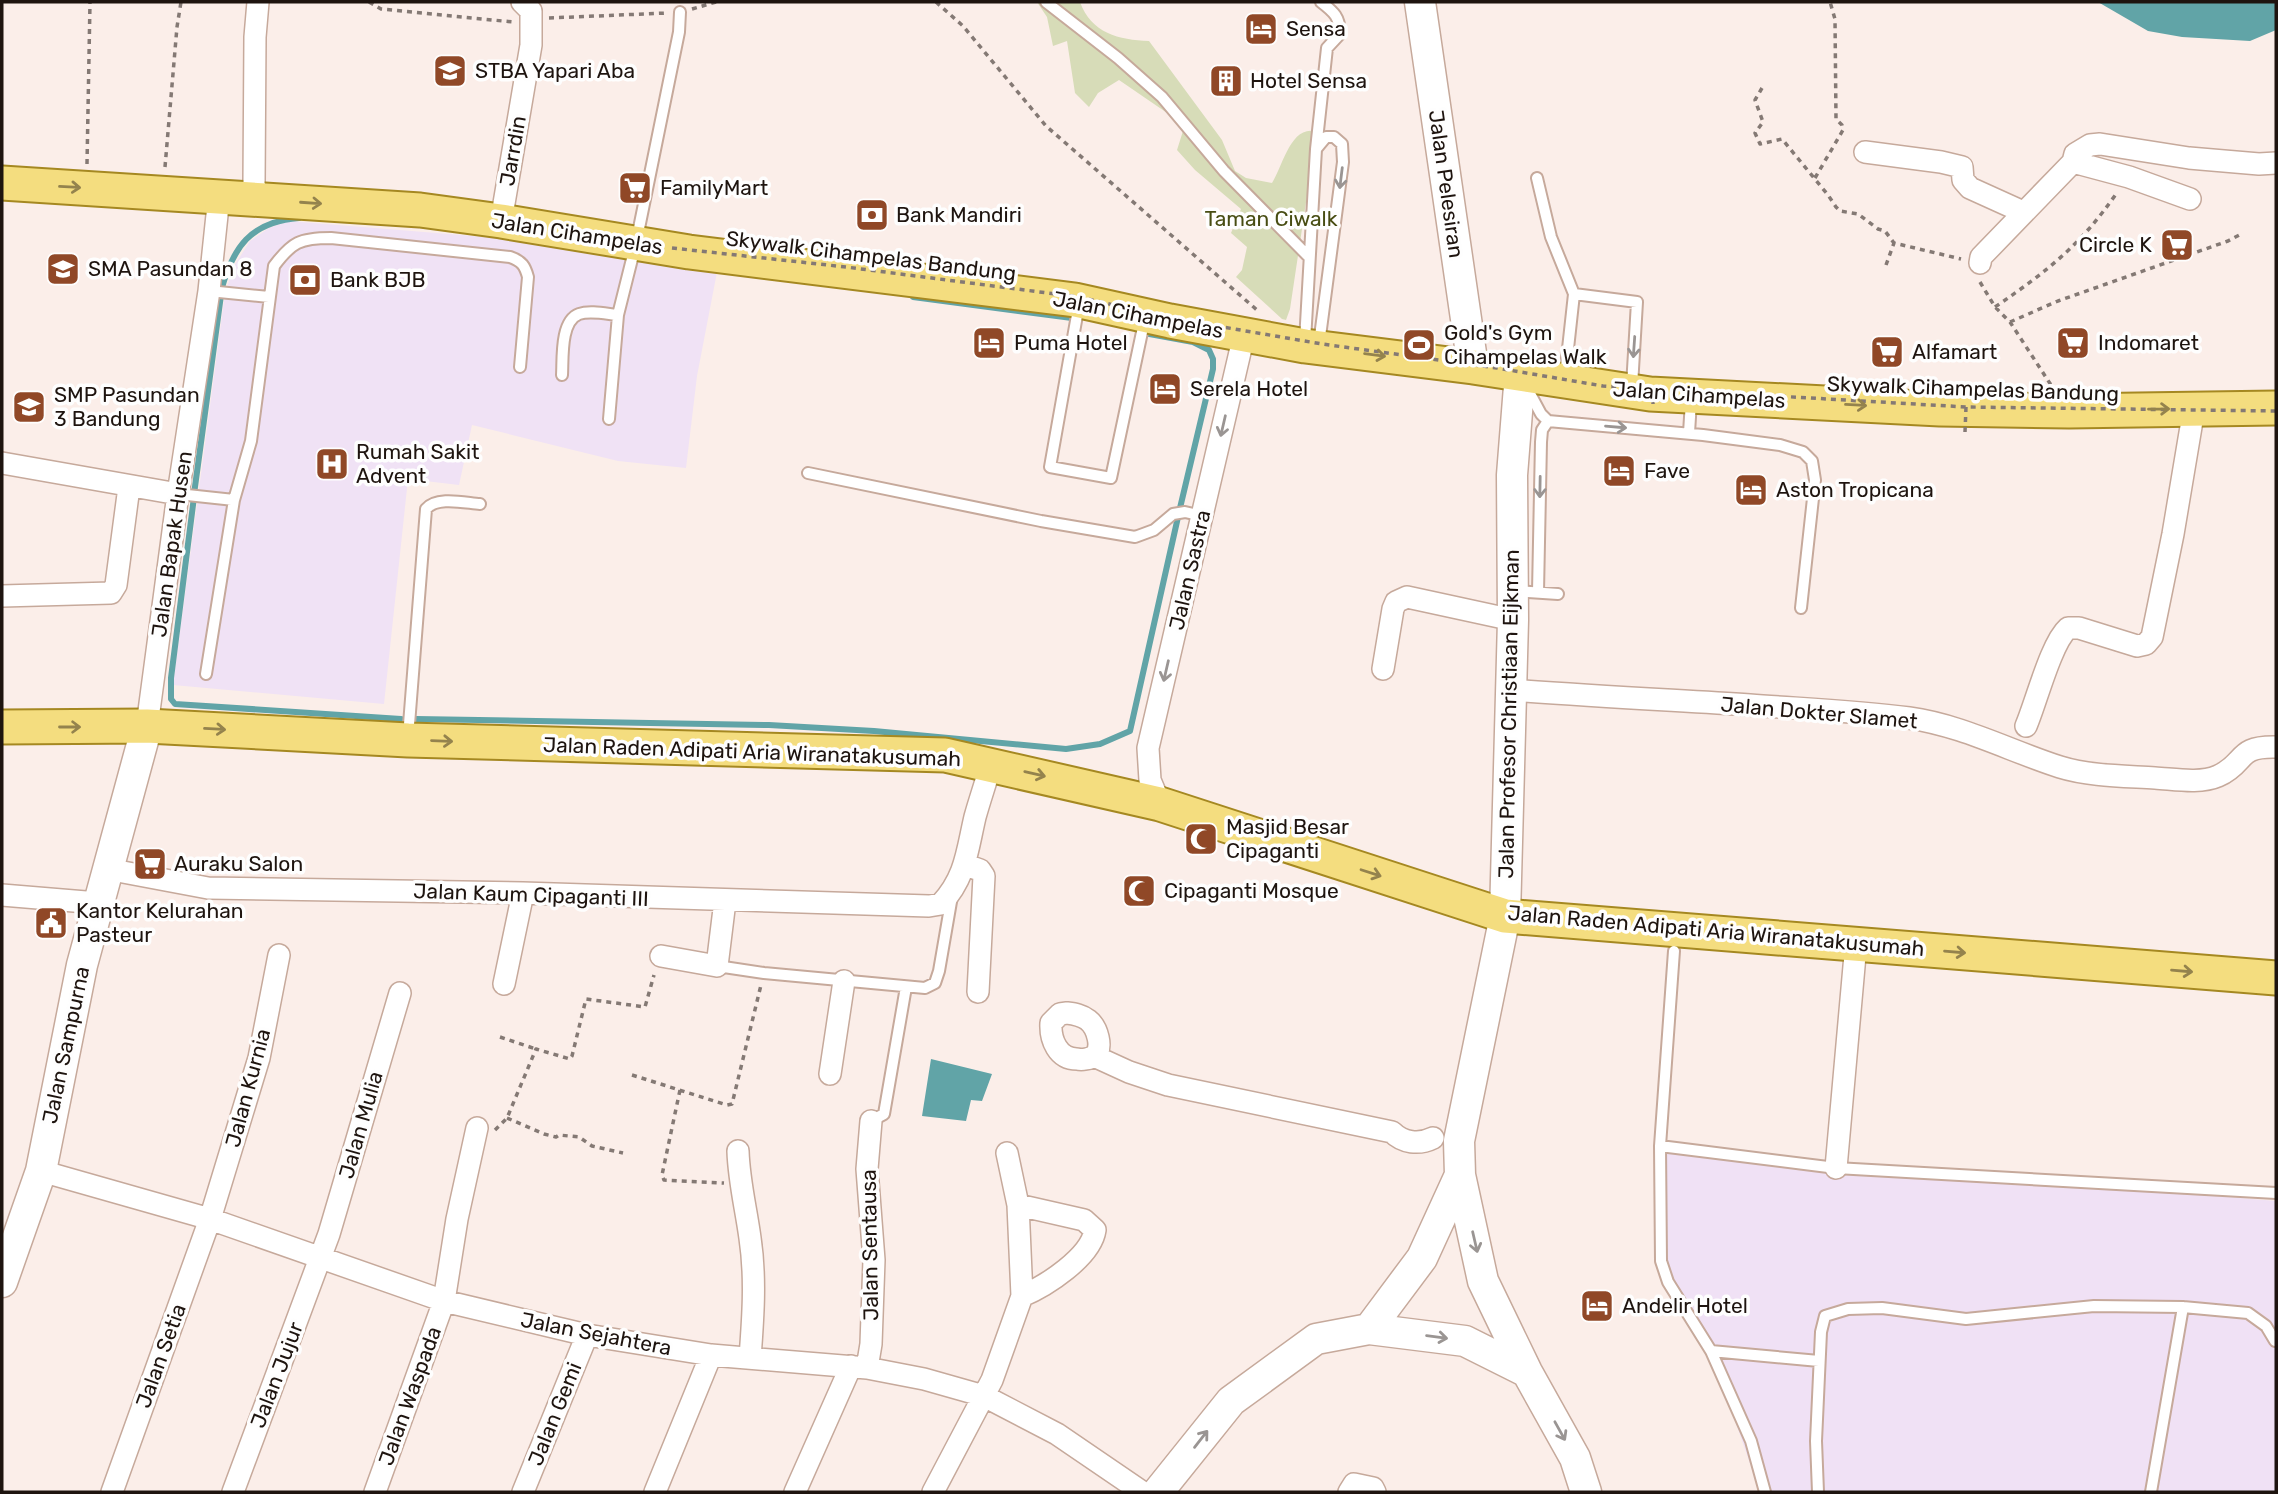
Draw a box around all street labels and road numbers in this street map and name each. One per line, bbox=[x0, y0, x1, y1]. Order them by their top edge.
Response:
street label: Jalan Pelesiran bbox=[1424, 108, 1469, 260]
street label: Jarrdin bbox=[494, 114, 531, 188]
street label: Jalan Cihampelas bbox=[490, 208, 665, 259]
street label: Skywalk Cihampelas Bandung bbox=[725, 225, 1018, 286]
street label: Jalan Cihampelas bbox=[1051, 286, 1225, 343]
street label: Skywalk Cihampelas Bandung bbox=[1827, 371, 2119, 406]
street label: Jalan Cihampelas bbox=[1612, 376, 1786, 413]
street label: Jalan Bapak Husen bbox=[146, 449, 197, 639]
street label: Jalan Sastra bbox=[1164, 507, 1215, 632]
street label: Jalan Profesor Christiaan Eijkman bbox=[1493, 549, 1524, 879]
street label: Jalan Dokter Slamet bbox=[1719, 691, 1919, 734]
street label: Jalan Raden Adipati Aria Wiranatakusumah bbox=[542, 732, 962, 771]
street label: Jalan Kaum Cipaganti III bbox=[413, 878, 649, 911]
street label: Jalan Raden Adipati Aria Wiranatakusumah bbox=[1507, 900, 1926, 961]
street label: Jalan Sampurna bbox=[37, 964, 94, 1126]
street label: Jalan Kurnia bbox=[220, 1026, 275, 1150]
street label: Jalan Mulia bbox=[333, 1068, 388, 1181]
street label: Jalan Sentausa bbox=[856, 1169, 883, 1321]
street label: Jalan Setia bbox=[130, 1300, 191, 1411]
street label: Jalan Sejahtera bbox=[519, 1307, 674, 1360]
street label: Jalan Jujur bbox=[245, 1318, 308, 1431]
street label: Jalan Waspada bbox=[373, 1323, 446, 1469]
street label: Jalan Gemi bbox=[522, 1359, 587, 1469]

